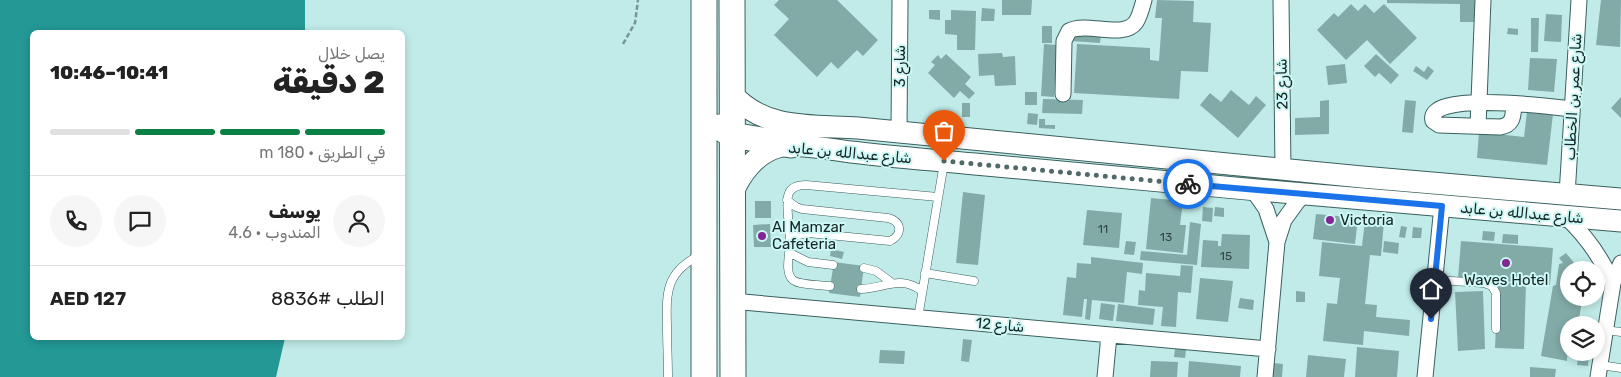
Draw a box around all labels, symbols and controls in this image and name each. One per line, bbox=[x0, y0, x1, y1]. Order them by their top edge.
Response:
street label: شارع عمر بن الخطاب bbox=[1561, 33, 1587, 161]
text: يصل خلال bbox=[318, 44, 385, 63]
street label: شارع 3 bbox=[891, 45, 911, 87]
street label: شارع 23 bbox=[1273, 58, 1293, 110]
text: 10:41–10:46 bbox=[50, 61, 168, 84]
text: 2 دقيقة bbox=[273, 63, 385, 101]
pin bbox=[923, 110, 965, 161]
icon: bag bbox=[930, 117, 958, 145]
street label: شارع عبدالله بن عابد bbox=[787, 139, 913, 169]
text: في الطريق · 180 m bbox=[259, 143, 385, 162]
courier bbox=[1163, 159, 1213, 209]
icon: bike bbox=[1174, 170, 1202, 198]
button: phone bbox=[50, 195, 102, 247]
button: chat bbox=[114, 195, 166, 247]
button: person bbox=[333, 195, 385, 247]
street label: شارع عبدالله بن عابد bbox=[1459, 199, 1585, 229]
text: يوسف bbox=[268, 200, 321, 223]
place label: Victoria bbox=[1340, 211, 1394, 229]
marker: Victoria bbox=[1324, 214, 1336, 226]
place label: Al Mamzar Cafeteria bbox=[772, 218, 845, 253]
house number: 11 bbox=[1098, 222, 1108, 236]
text: المندوب · 4.6 bbox=[228, 223, 321, 242]
marker: Al Mamzar Cafeteria bbox=[756, 230, 768, 242]
house number: 13 bbox=[1160, 230, 1172, 244]
house number: 15 bbox=[1220, 249, 1232, 263]
marker: Waves Hotel bbox=[1500, 257, 1512, 269]
map controls bbox=[1560, 261, 1605, 361]
button: locate bbox=[1560, 261, 1605, 306]
pin bbox=[1410, 268, 1452, 319]
place label: Waves Hotel bbox=[1464, 271, 1548, 289]
icon: home bbox=[1417, 275, 1445, 303]
text: AED 127 bbox=[50, 287, 126, 310]
text: الطلب #8836 bbox=[271, 287, 385, 310]
street label: شارع 12 bbox=[975, 314, 1025, 338]
button: layers bbox=[1560, 316, 1605, 361]

